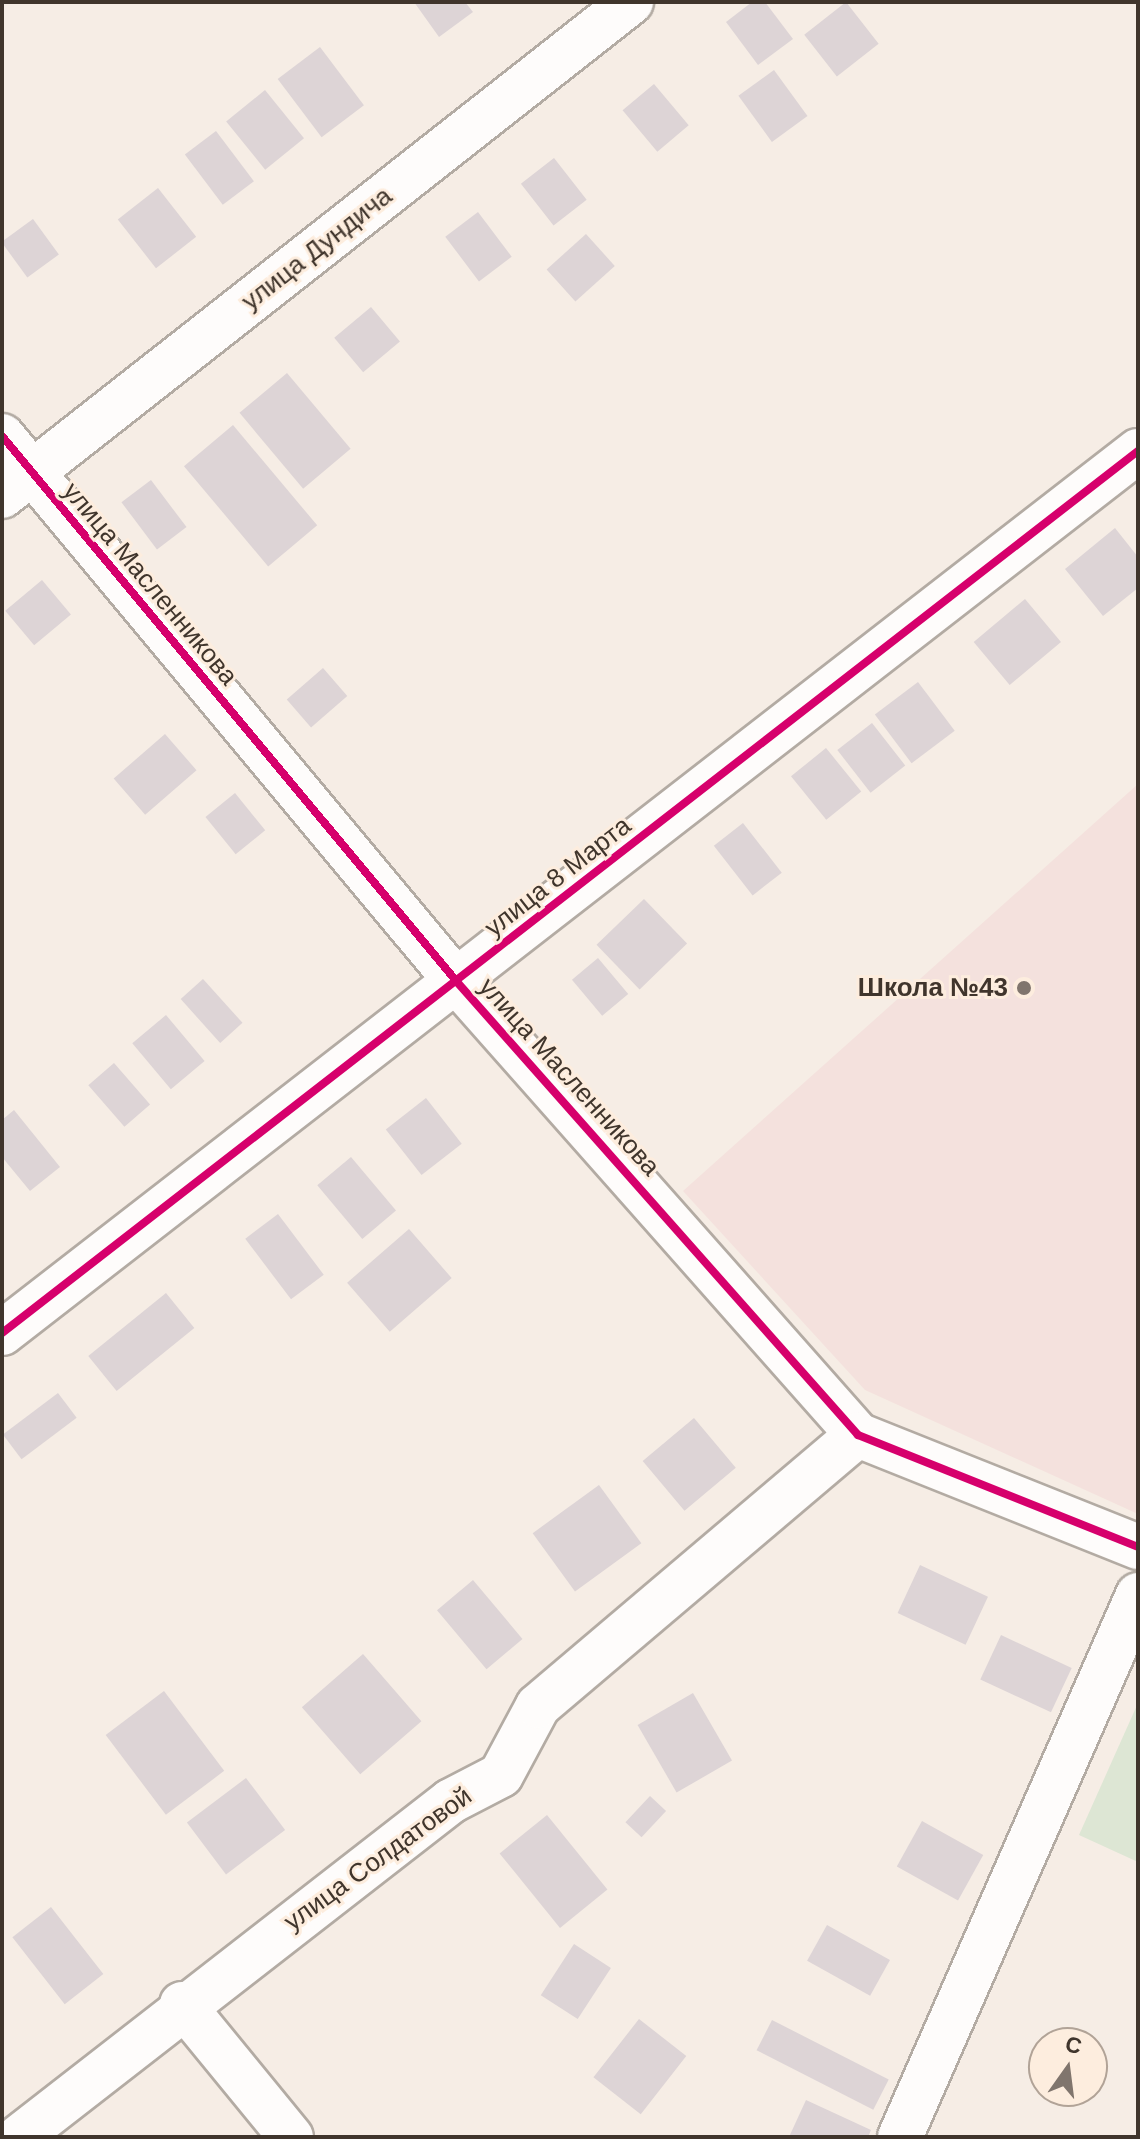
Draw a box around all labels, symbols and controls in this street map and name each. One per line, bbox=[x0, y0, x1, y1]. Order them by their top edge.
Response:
street label: улица Дундича bbox=[236, 181, 398, 317]
street label: улица Масленникова bbox=[56, 476, 244, 692]
street label: улица 8 Марта bbox=[479, 810, 637, 944]
street label: улица Масленникова bbox=[472, 972, 666, 1182]
place label: Школа №43 bbox=[858, 972, 1008, 1004]
marker: Школа №43 bbox=[1015, 979, 1033, 997]
street label: улица Солдатовой bbox=[278, 1780, 478, 1938]
north arrow bbox=[1028, 2027, 1108, 2107]
text: С bbox=[1063, 2031, 1084, 2059]

